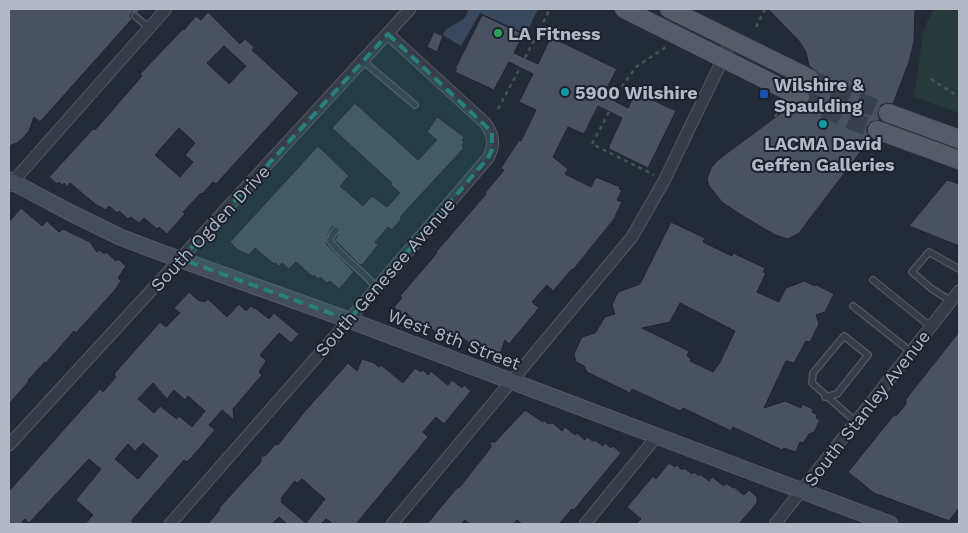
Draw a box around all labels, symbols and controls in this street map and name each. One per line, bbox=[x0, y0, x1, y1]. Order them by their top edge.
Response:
place label: LA Fitness bbox=[508, 23, 601, 44]
marker: LA Fitness bbox=[492, 27, 504, 39]
place label: Wilshire & Spaulding bbox=[774, 74, 864, 116]
place label: 5900 Wilshire bbox=[575, 82, 698, 103]
marker: 5900 Wilshire bbox=[559, 86, 571, 98]
marker: Wilshire & Spaulding bbox=[758, 88, 770, 100]
marker: LACMA David Geffen Galleries bbox=[817, 118, 829, 130]
place label: LACMA David Geffen Galleries bbox=[751, 133, 895, 175]
street label: South Ogden Drive bbox=[146, 160, 274, 296]
street label: South Genesee Avenue bbox=[311, 194, 459, 360]
street label: West 8th Street bbox=[385, 304, 524, 374]
street label: South Stanley Avenue bbox=[800, 326, 934, 490]

